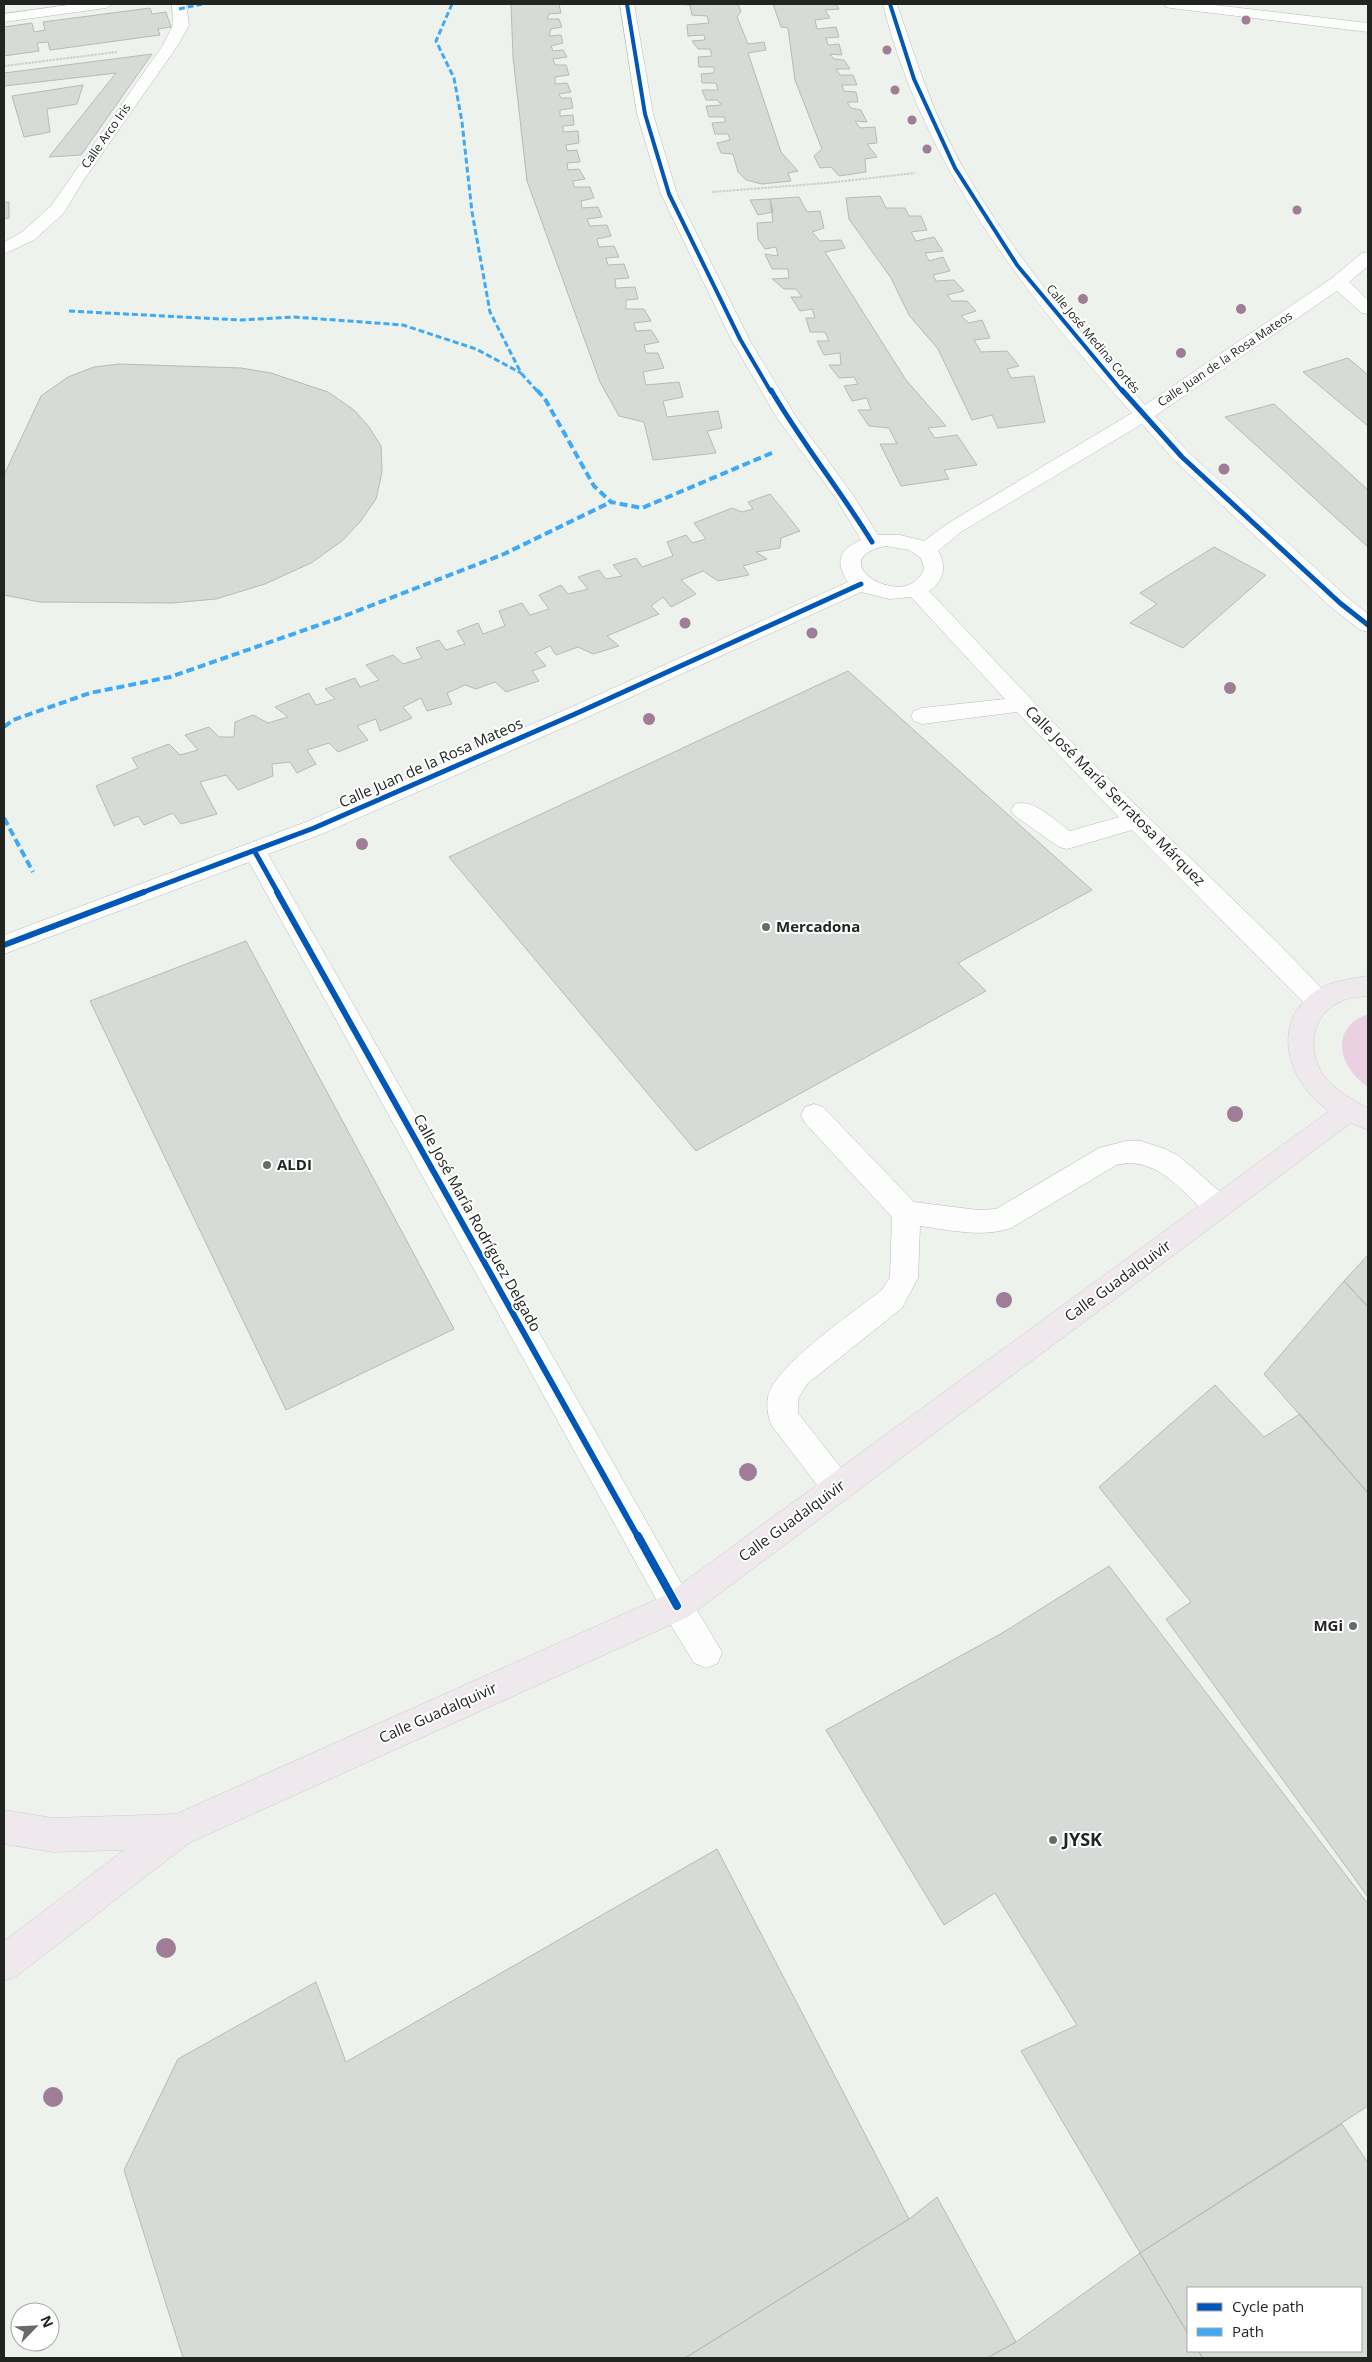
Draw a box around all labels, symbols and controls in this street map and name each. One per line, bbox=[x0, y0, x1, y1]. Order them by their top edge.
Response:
street label: Calle Arco Iris bbox=[77, 100, 134, 172]
street label: Calle José Medina Cortés bbox=[1043, 281, 1144, 397]
street label: Calle Juan de la Rosa Mateos bbox=[1154, 307, 1296, 410]
street label: Calle José María Serratosa Márquez bbox=[1021, 701, 1210, 890]
street label: Calle Juan de la Rosa Mateos bbox=[335, 712, 526, 812]
place label: Mercadona bbox=[776, 916, 860, 936]
marker: Mercadona bbox=[760, 921, 772, 933]
street label: Calle José María Rodríguez Delgado bbox=[409, 1110, 546, 1335]
place label: ALDI bbox=[277, 1154, 312, 1174]
marker: ALDI bbox=[261, 1159, 273, 1171]
street label: Calle Guadalquivir bbox=[1060, 1235, 1175, 1326]
street label: Calle Guadalquivir bbox=[734, 1475, 849, 1566]
place label: MGi bbox=[1313, 1615, 1343, 1635]
marker: MGi bbox=[1347, 1620, 1359, 1632]
street label: Calle Guadalquivir bbox=[376, 1677, 500, 1747]
place label: JYSK bbox=[1061, 1827, 1102, 1851]
marker: JYSK bbox=[1047, 1834, 1059, 1846]
legend bbox=[1187, 2287, 1362, 2352]
text: Cycle path bbox=[1232, 2296, 1304, 2316]
north arrow bbox=[10, 2302, 60, 2352]
text: N bbox=[36, 2312, 58, 2331]
text: Path bbox=[1232, 2321, 1264, 2341]

